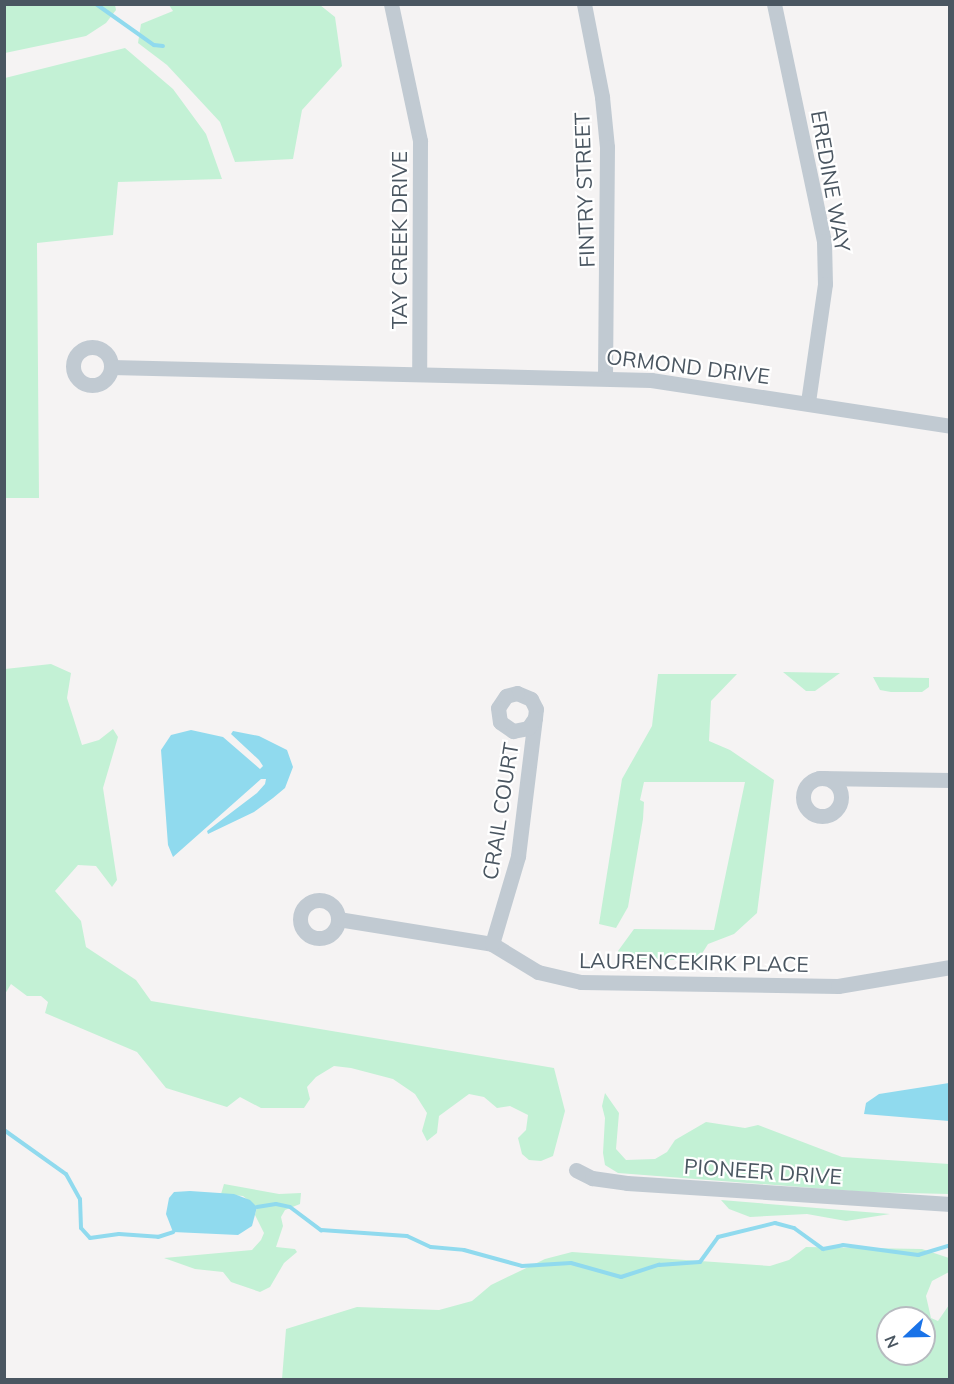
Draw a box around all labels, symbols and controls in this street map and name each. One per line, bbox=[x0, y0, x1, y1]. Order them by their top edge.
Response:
street label: EREDINE WAY bbox=[806, 108, 856, 254]
street label: FINTRY STREET bbox=[569, 112, 599, 268]
street label: TAY CREEK DRIVE bbox=[386, 151, 412, 329]
street label: ORMOND DRIVE bbox=[605, 343, 771, 389]
street label: CRAIL COURT bbox=[477, 741, 523, 881]
street label: LAURENCEKIRK PLACE bbox=[579, 947, 809, 977]
street label: PIONEER DRIVE bbox=[683, 1153, 843, 1189]
north arrow bbox=[876, 1306, 936, 1366]
text: N bbox=[880, 1333, 903, 1351]

